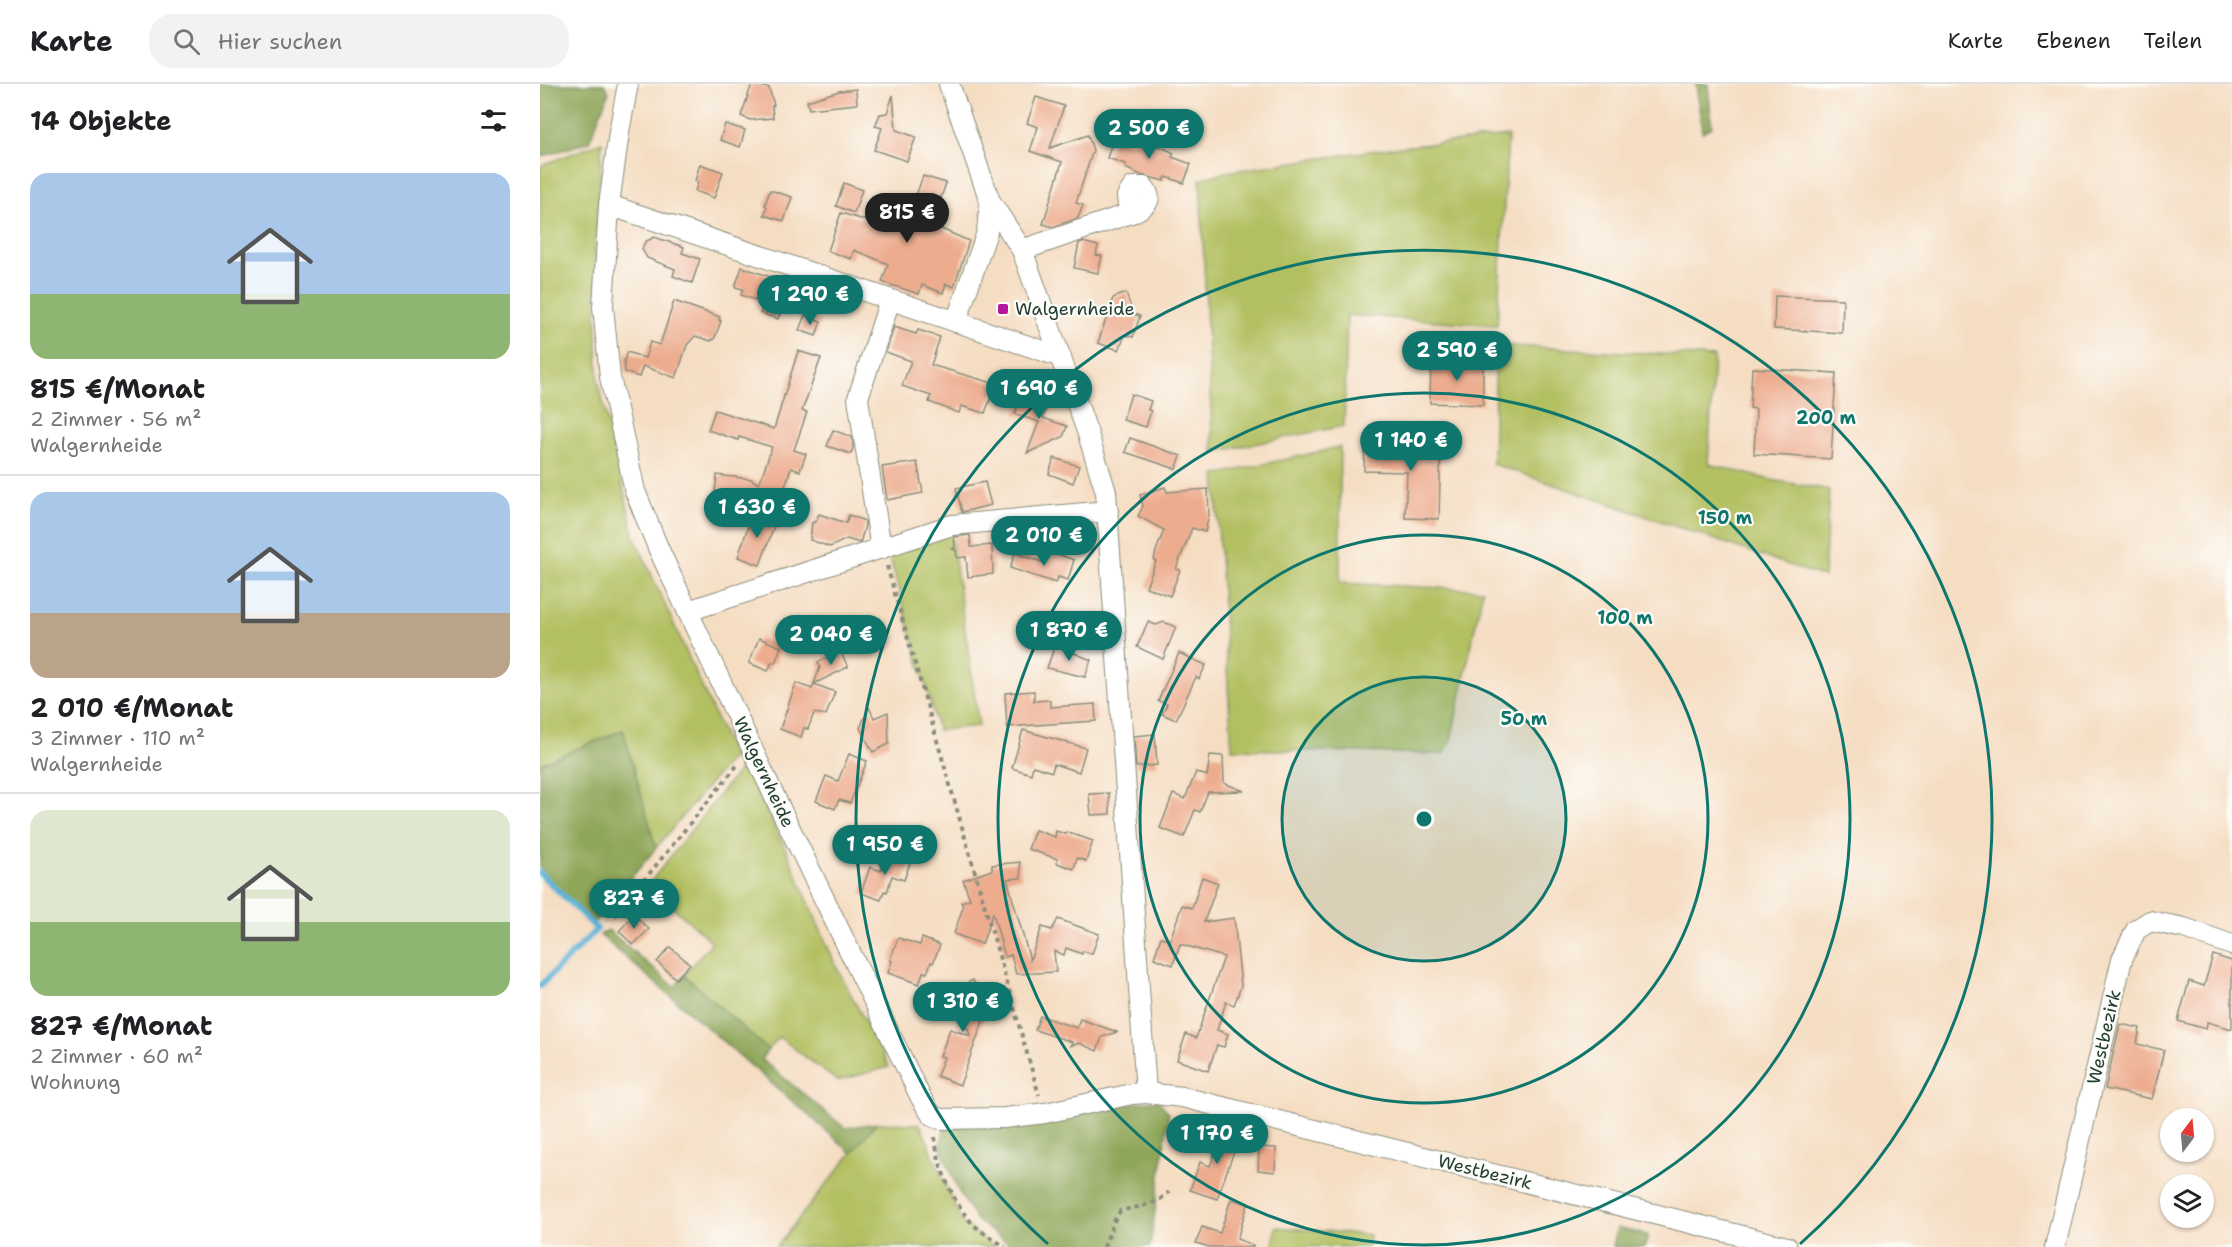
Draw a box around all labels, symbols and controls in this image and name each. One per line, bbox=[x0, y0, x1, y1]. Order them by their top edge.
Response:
search box bbox=[149, 14, 569, 68]
text: Karte bbox=[30, 22, 113, 60]
icon: search bbox=[170, 25, 203, 58]
text: Hier suchen bbox=[218, 27, 342, 56]
text: Karte bbox=[1948, 27, 2003, 55]
text: Ebenen bbox=[2036, 27, 2111, 55]
text: Teilen bbox=[2144, 27, 2202, 55]
text: 14 Objekte bbox=[30, 103, 172, 138]
icon: filters bbox=[477, 104, 510, 137]
pin: 2 500 € bbox=[1094, 109, 1204, 160]
text: 2 500 € bbox=[1108, 115, 1190, 141]
pin: 815 € bbox=[865, 193, 949, 244]
text: 815 € bbox=[879, 199, 935, 225]
icon: home bbox=[216, 212, 324, 320]
pin: 1 290 € bbox=[755, 275, 865, 326]
text: 1 290 € bbox=[771, 281, 849, 307]
place label: Walgernheide bbox=[1015, 297, 1135, 321]
marker: Walgernheide bbox=[996, 302, 1010, 316]
pin: 2 590 € bbox=[1402, 331, 1512, 382]
text: 2 590 € bbox=[1416, 337, 1498, 363]
pin: 1 690 € bbox=[984, 369, 1094, 420]
text: 815 €/Monat bbox=[30, 371, 205, 406]
text: 1 690 € bbox=[1000, 375, 1078, 401]
text: 2 Zimmer · 56 m² bbox=[30, 406, 201, 432]
text: 200 m bbox=[1796, 406, 1857, 430]
pin: 1 140 € bbox=[1356, 421, 1466, 472]
text: 1 140 € bbox=[1374, 427, 1448, 453]
text: Walgernheide bbox=[30, 432, 163, 458]
pin: 1 630 € bbox=[702, 488, 812, 539]
text: 1 630 € bbox=[718, 494, 796, 520]
text: 150 m bbox=[1698, 506, 1753, 530]
pin: 2 010 € bbox=[989, 516, 1099, 567]
text: 2 010 € bbox=[1005, 522, 1083, 548]
icon: home bbox=[216, 531, 324, 639]
text: 100 m bbox=[1597, 606, 1653, 630]
pin: 1 870 € bbox=[1014, 611, 1124, 662]
pin: 2 040 € bbox=[776, 615, 886, 666]
text: 1 870 € bbox=[1030, 617, 1108, 643]
text: 2 040 € bbox=[789, 621, 873, 647]
text: 2 010 €/Monat bbox=[30, 690, 233, 725]
text: 50 m bbox=[1501, 707, 1548, 731]
street label: Walgernheide bbox=[728, 713, 800, 831]
text: 3 Zimmer · 110 m² bbox=[30, 725, 205, 751]
text: Walgernheide bbox=[30, 751, 163, 777]
centre of rings bbox=[1414, 809, 1434, 829]
pin: 1 950 € bbox=[830, 825, 940, 876]
text: 1 950 € bbox=[846, 831, 924, 857]
icon: home bbox=[216, 849, 324, 957]
pin: 827 € bbox=[592, 879, 676, 930]
text: 827 € bbox=[603, 885, 665, 911]
pin: 1 310 € bbox=[908, 982, 1018, 1033]
street label: Westbezirk bbox=[2081, 987, 2127, 1087]
text: 1 310 € bbox=[927, 988, 999, 1014]
text: 827 €/Monat bbox=[30, 1008, 212, 1043]
text: 2 Zimmer · 60 m² bbox=[30, 1043, 203, 1069]
text: Wohnung bbox=[30, 1069, 121, 1095]
north arrow bbox=[2160, 1108, 2214, 1162]
map controls bbox=[2160, 1108, 2214, 1228]
pin: 1 170 € bbox=[1162, 1114, 1272, 1165]
text: 1 170 € bbox=[1180, 1120, 1254, 1146]
street label: Westbezirk bbox=[1435, 1149, 1535, 1195]
button: layers bbox=[2160, 1174, 2214, 1228]

